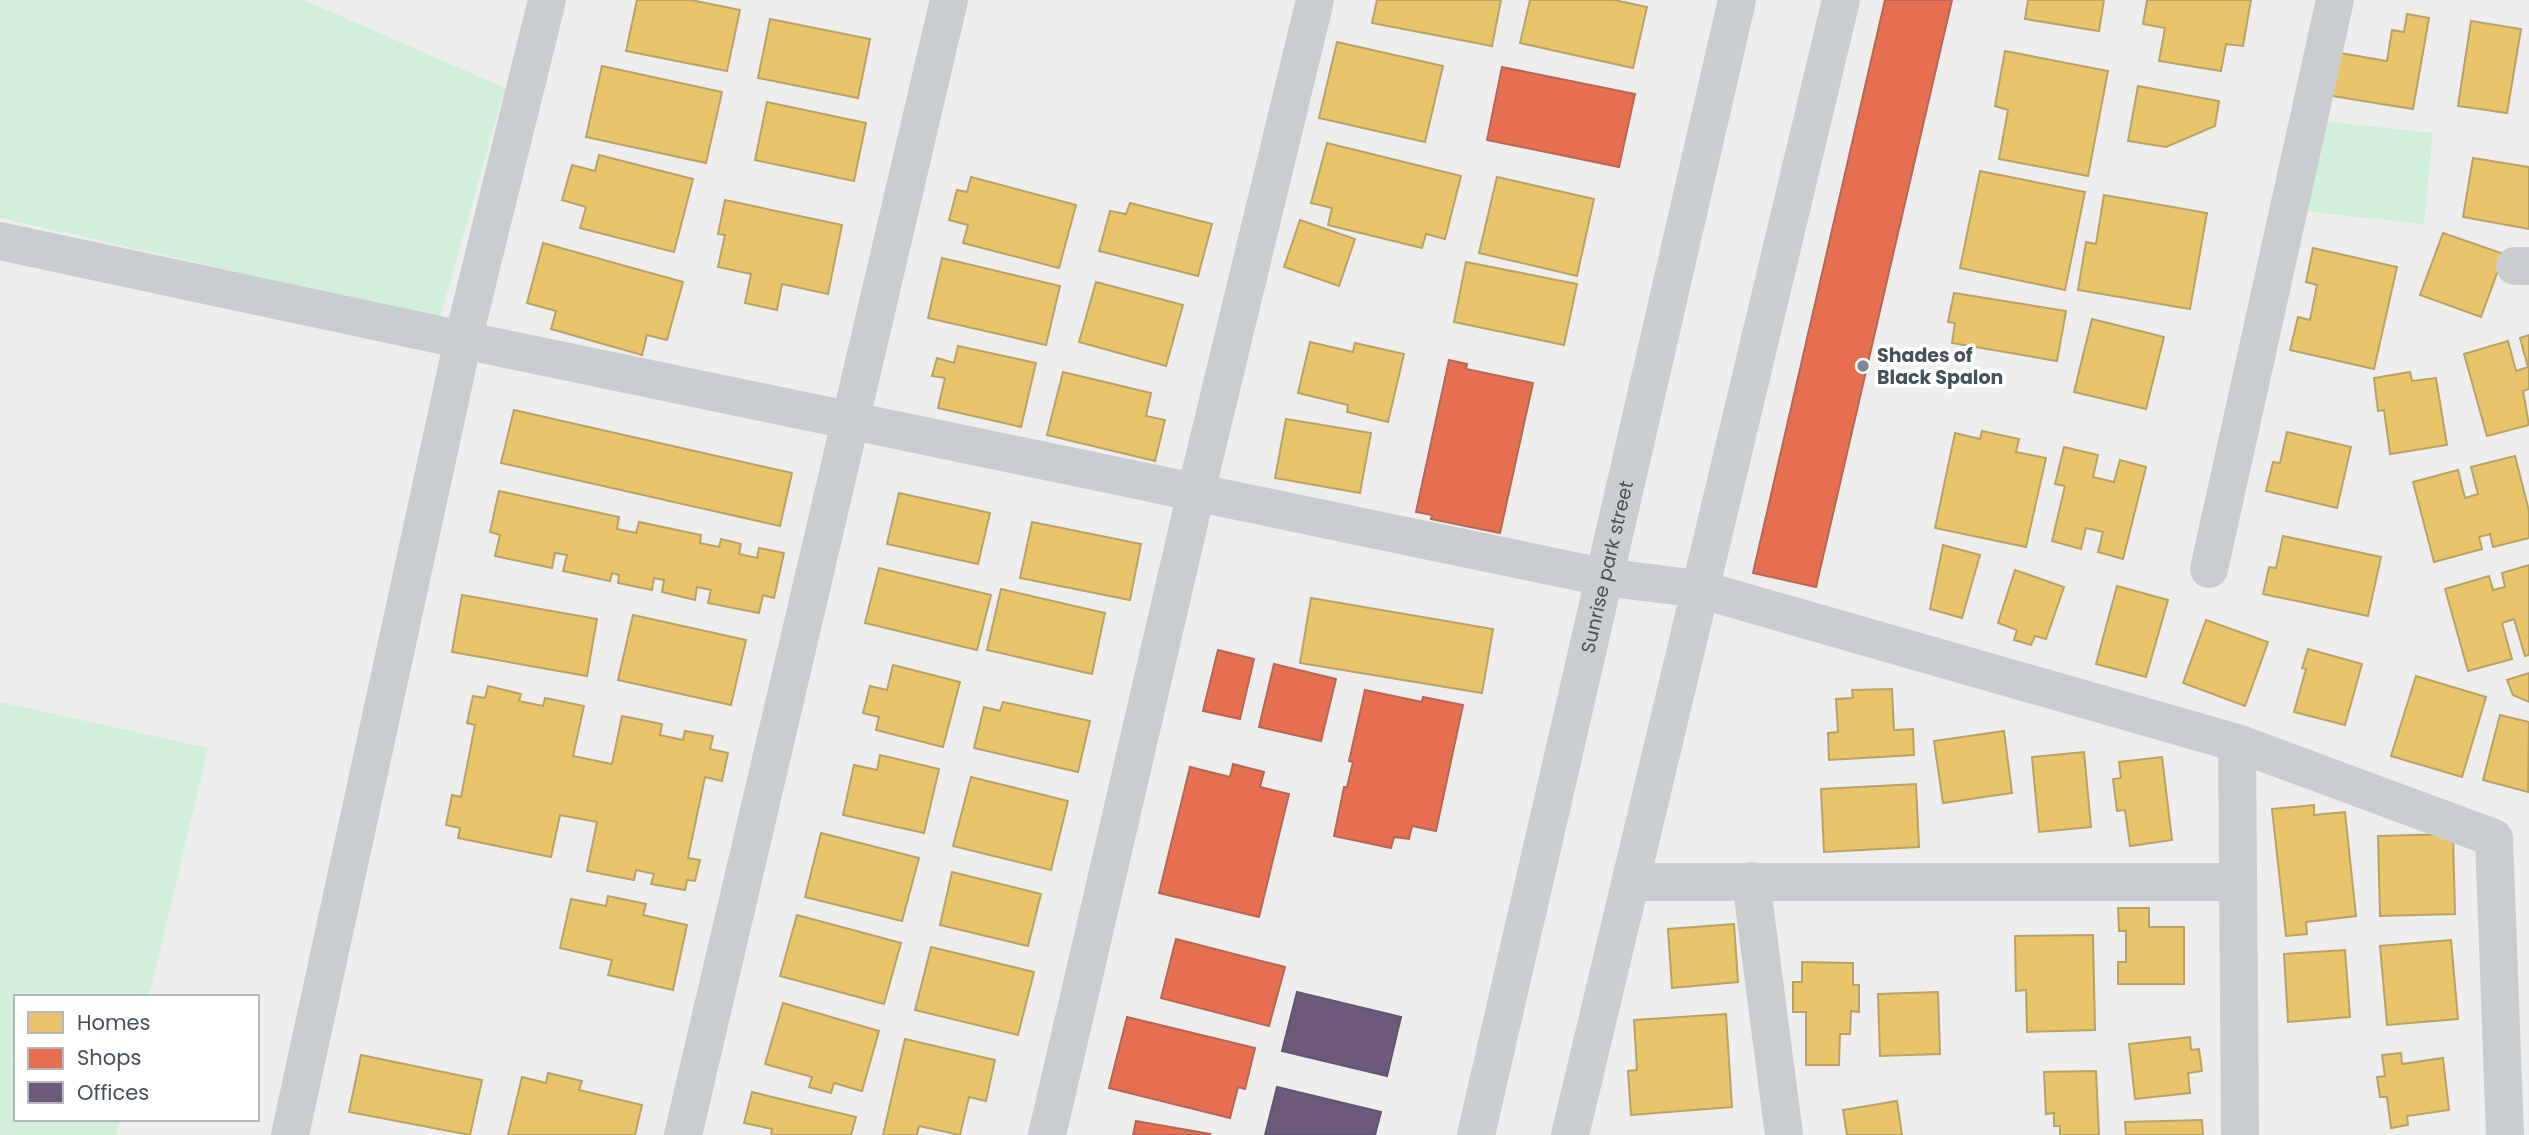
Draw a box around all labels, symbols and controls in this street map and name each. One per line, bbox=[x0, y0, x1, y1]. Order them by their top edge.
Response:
place label: Shades of Black Spalon bbox=[1877, 342, 2003, 391]
marker: Shades of Black Spalon bbox=[1855, 358, 1871, 374]
street label: Sunrise park street bbox=[1574, 478, 1640, 656]
legend bbox=[14, 995, 259, 1121]
text: Homes bbox=[77, 1008, 151, 1037]
text: Shops bbox=[77, 1043, 141, 1072]
text: Offices bbox=[77, 1078, 149, 1107]

